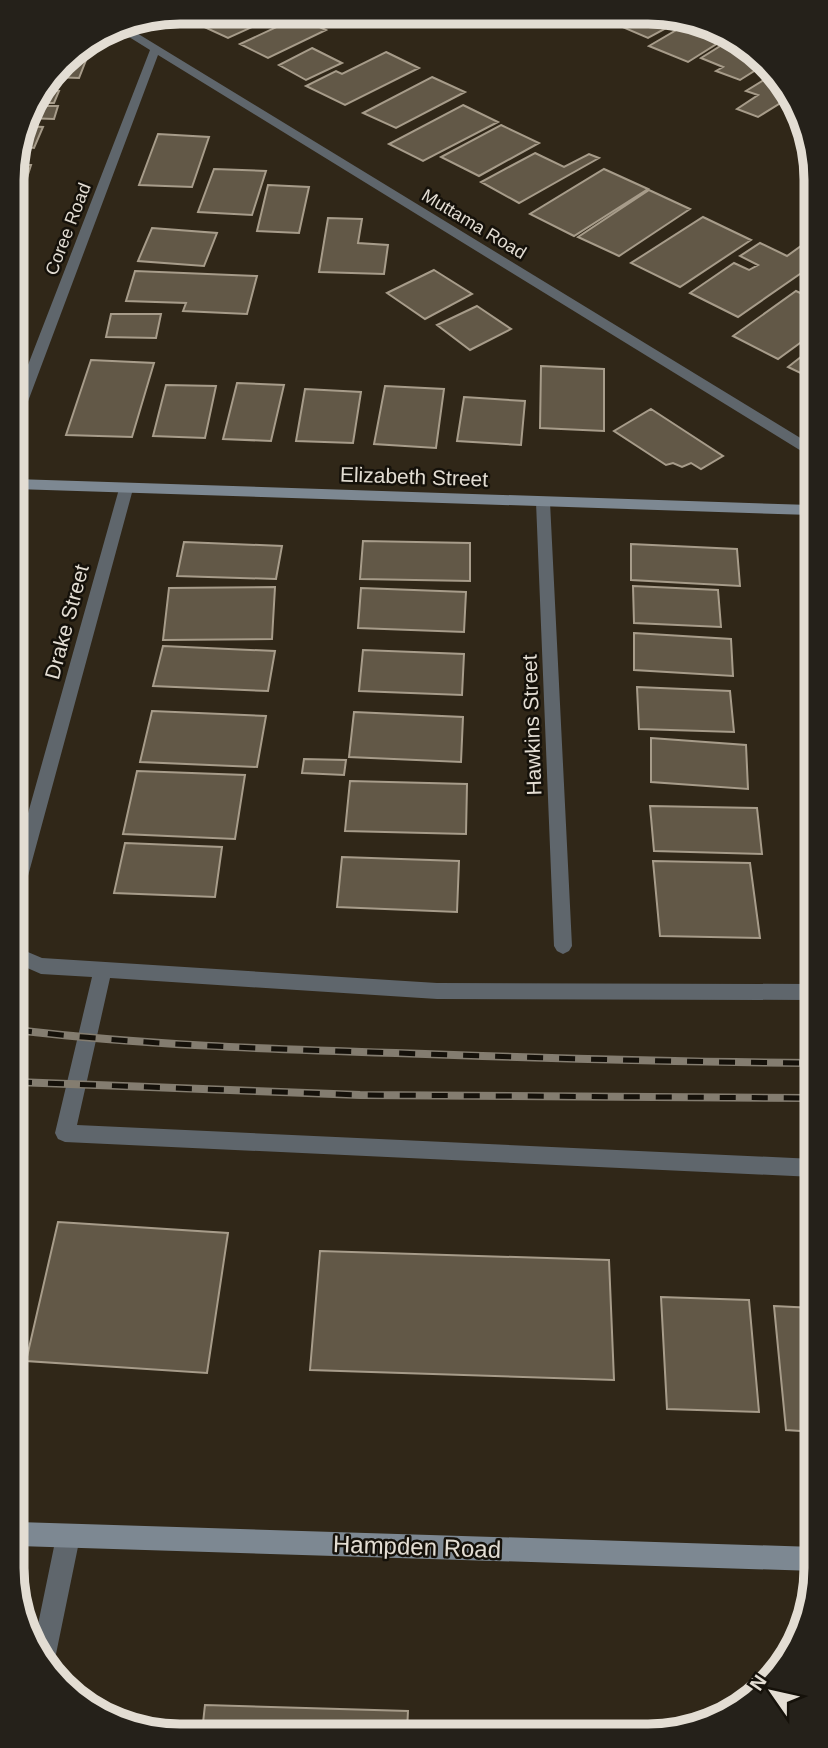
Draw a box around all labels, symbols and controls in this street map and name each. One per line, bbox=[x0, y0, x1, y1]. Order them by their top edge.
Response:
street label: Coree Road bbox=[41, 180, 95, 278]
street label: Muttama Road bbox=[418, 185, 530, 263]
street label: Elizabeth Street bbox=[340, 462, 489, 491]
street label: Drake Street bbox=[40, 562, 93, 682]
street label: Hawkins Street bbox=[518, 654, 545, 796]
street label: Hampden Road bbox=[333, 1530, 501, 1563]
north arrow bbox=[737, 1657, 807, 1727]
text: N bbox=[746, 1671, 771, 1694]

